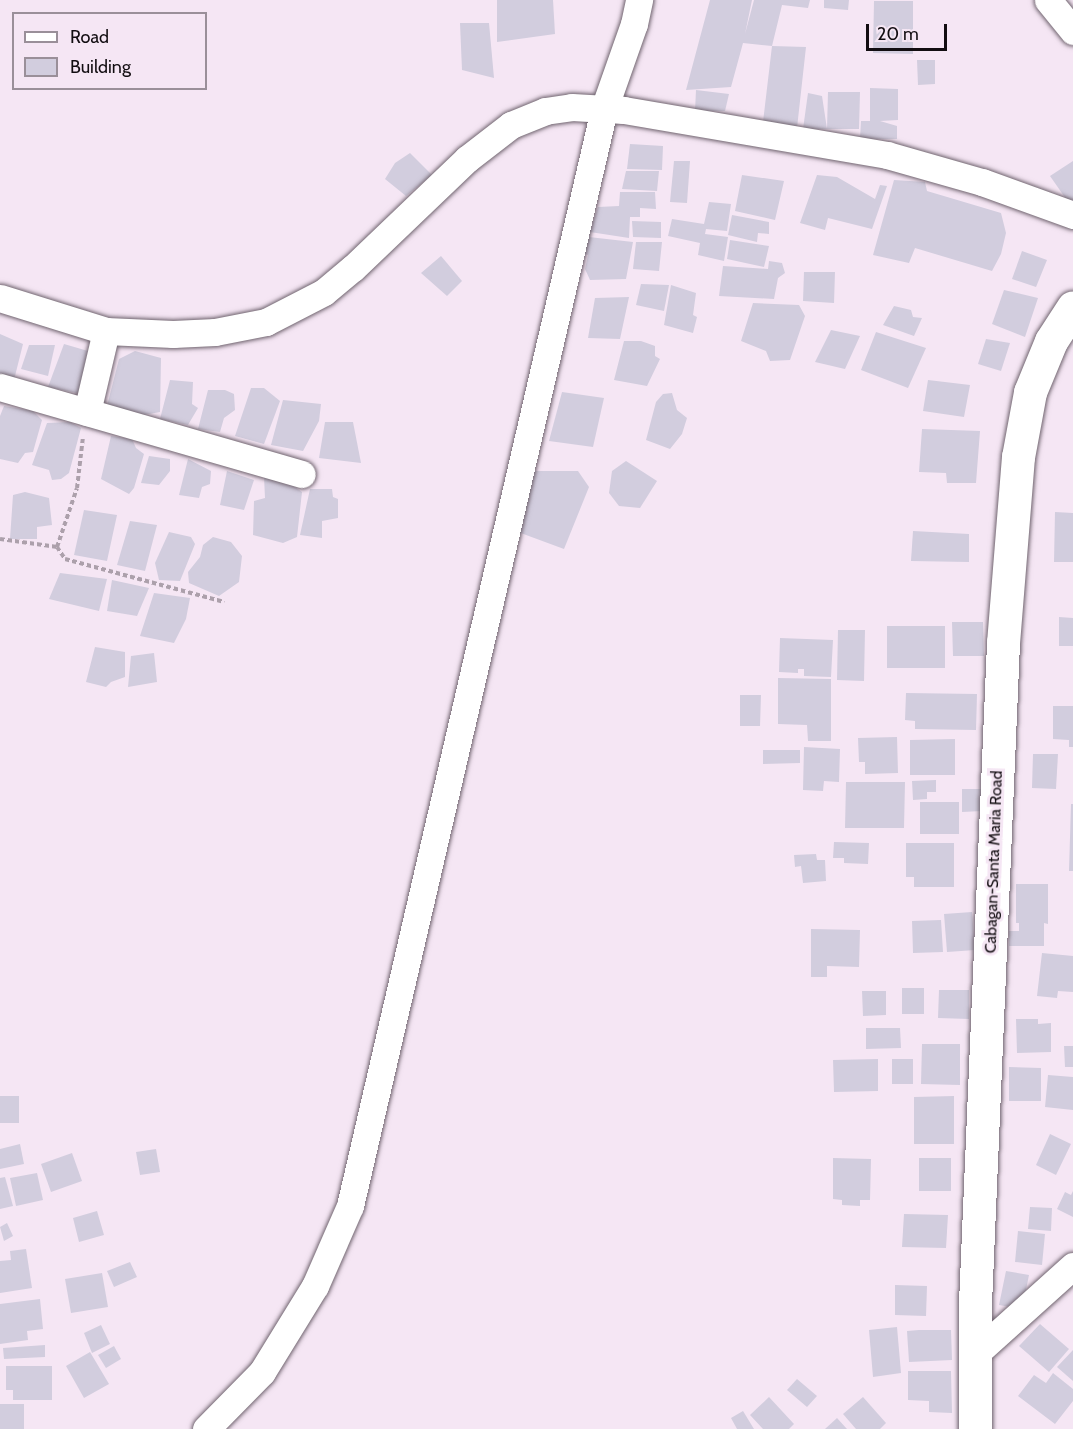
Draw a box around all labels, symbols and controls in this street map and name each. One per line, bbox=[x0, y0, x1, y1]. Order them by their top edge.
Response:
legend bbox=[12, 12, 207, 90]
scale bar bbox=[869, 12, 950, 50]
text: 20 m bbox=[877, 23, 919, 45]
text: Road bbox=[70, 26, 109, 48]
text: Building bbox=[70, 56, 131, 78]
street label: Cabagan-Santa Maria Road bbox=[981, 770, 1007, 954]

